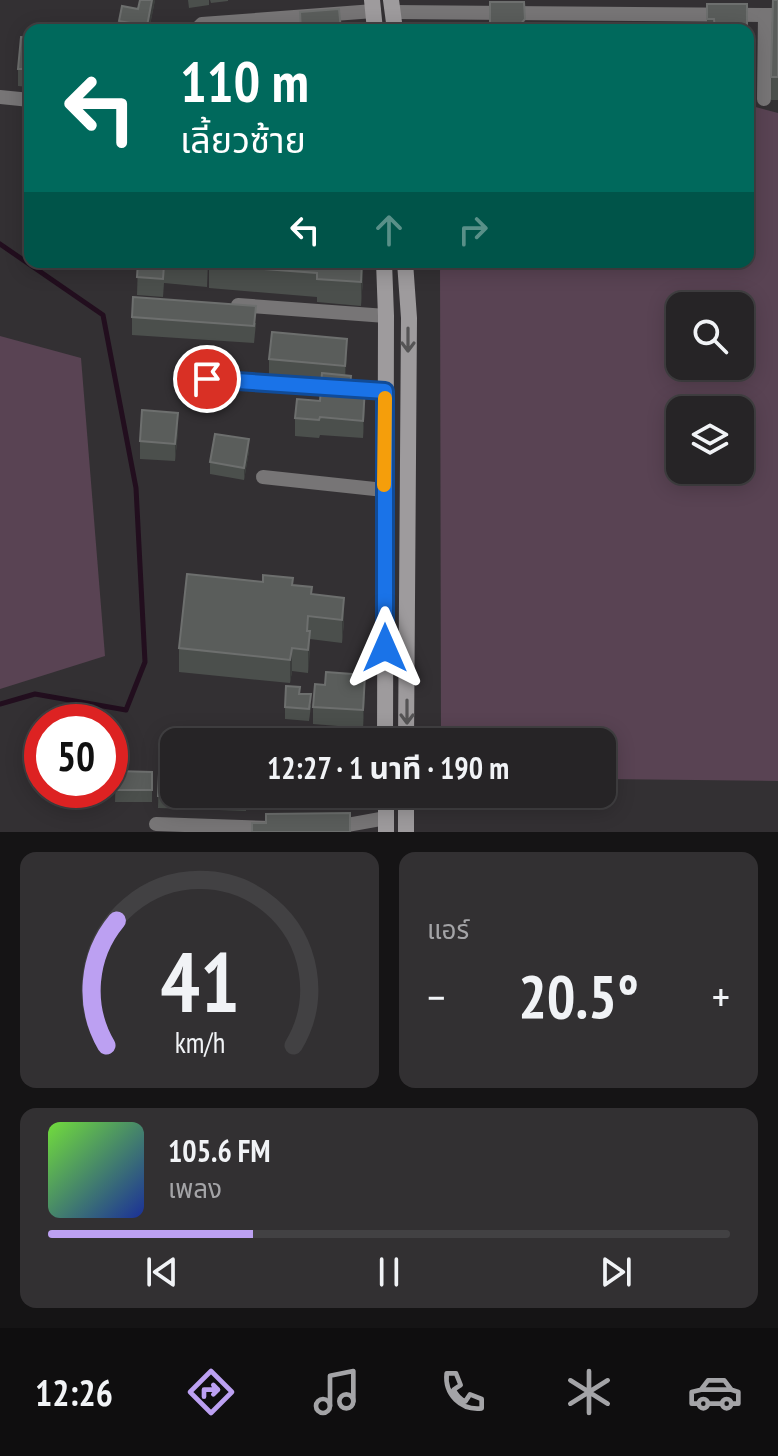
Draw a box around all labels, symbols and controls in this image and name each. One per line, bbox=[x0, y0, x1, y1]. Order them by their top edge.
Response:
text: 110 m bbox=[180, 45, 309, 117]
icon: left bbox=[48, 56, 152, 160]
text: เลี้ยวซ้าย bbox=[180, 116, 306, 163]
icon: left bbox=[283, 208, 327, 252]
icon: ahead bbox=[367, 208, 411, 252]
icon: right bbox=[451, 208, 495, 252]
map controls bbox=[666, 292, 754, 484]
button: search bbox=[666, 292, 754, 380]
one-way arrow bbox=[401, 326, 416, 353]
pin bbox=[173, 345, 241, 413]
icon: arrive bbox=[185, 357, 229, 401]
button: layers bbox=[666, 396, 754, 484]
position arrow bbox=[343, 606, 427, 690]
one-way arrow bbox=[399, 698, 415, 725]
speed limit sign: 50 bbox=[24, 704, 128, 808]
text: 12:27 · 1 นาที · 190 m bbox=[267, 748, 509, 787]
text: แอร์ bbox=[427, 913, 469, 946]
text: 41 bbox=[160, 927, 239, 1035]
text: 20.5° bbox=[518, 957, 639, 1035]
text: − bbox=[427, 968, 445, 1025]
text: + bbox=[712, 968, 730, 1025]
text: km/h bbox=[174, 1024, 225, 1061]
text: 105.6 FM bbox=[168, 1131, 270, 1170]
text: เพลง bbox=[168, 1172, 222, 1205]
icon: previous bbox=[140, 1250, 184, 1294]
icon: pause bbox=[367, 1250, 411, 1294]
icon: next bbox=[594, 1250, 638, 1294]
icon: directions bbox=[183, 1364, 239, 1420]
icon: music bbox=[309, 1364, 365, 1420]
icon: phone bbox=[435, 1364, 491, 1420]
icon: climate bbox=[561, 1364, 617, 1420]
icon: car bbox=[687, 1364, 743, 1420]
text: 12:26 bbox=[35, 1369, 113, 1416]

